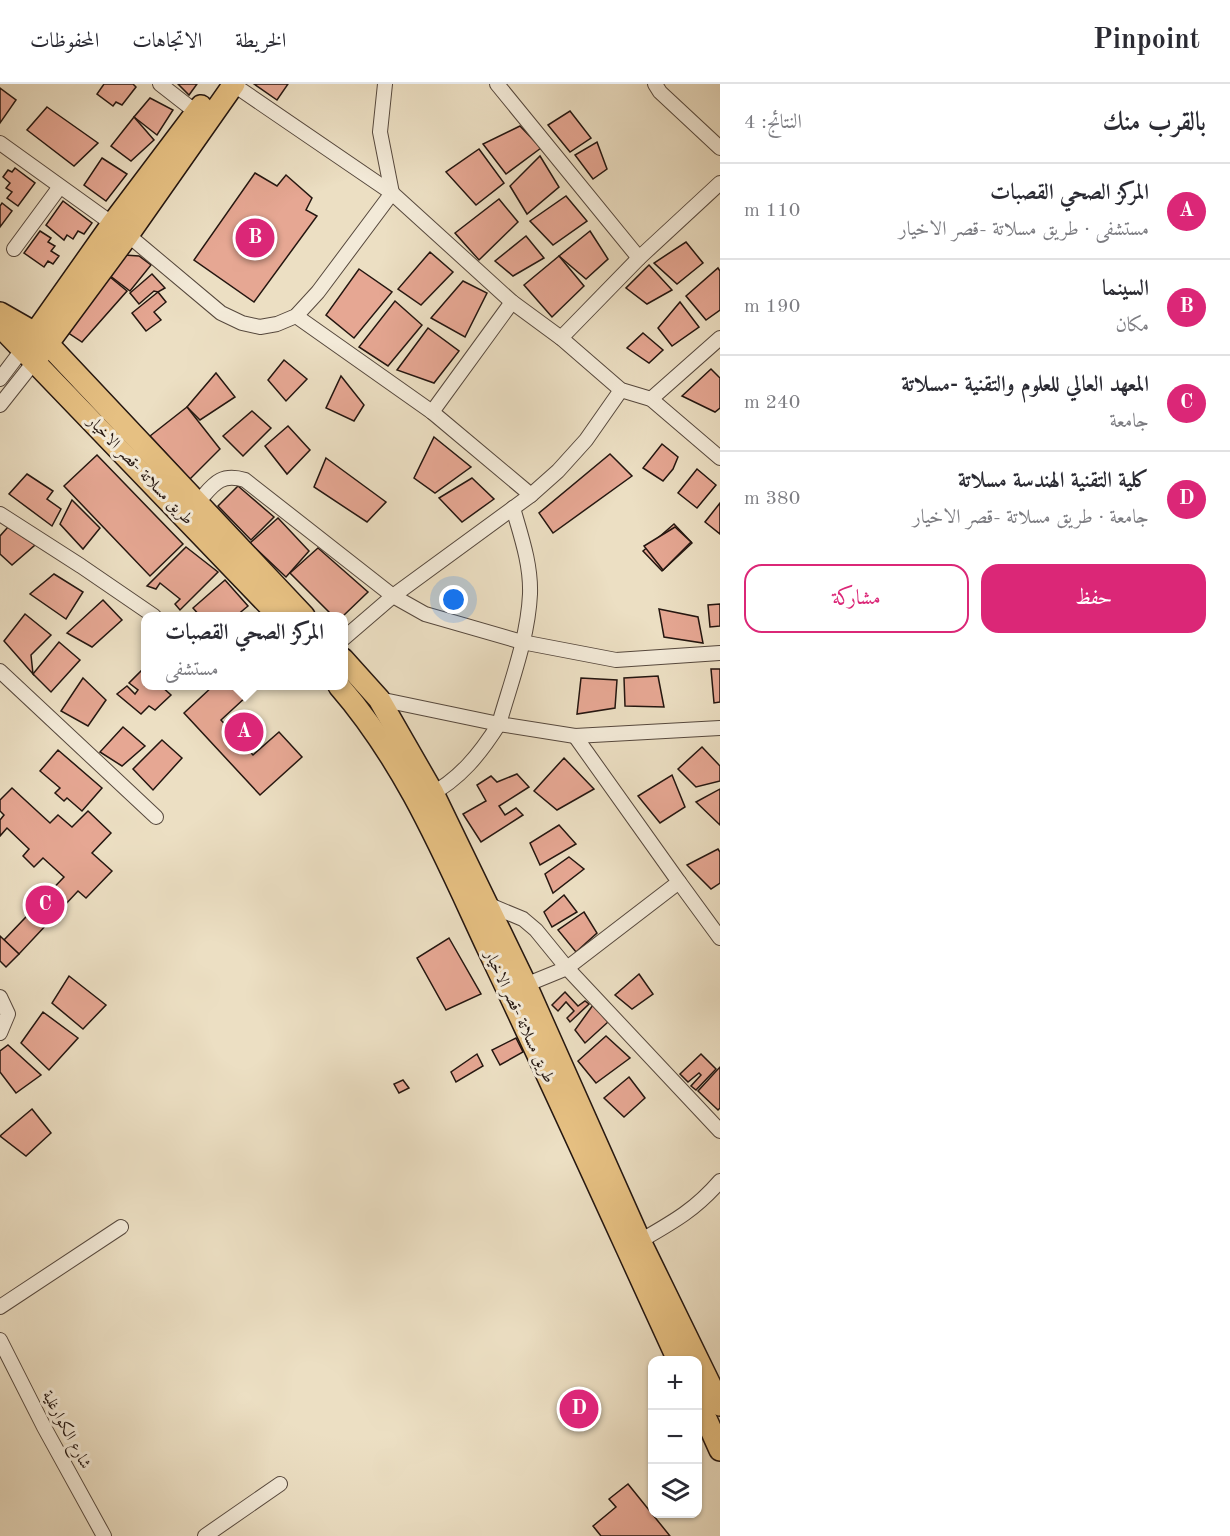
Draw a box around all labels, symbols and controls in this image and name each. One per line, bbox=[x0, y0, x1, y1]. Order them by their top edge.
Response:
text: Pinpoint bbox=[1093, 27, 1200, 55]
text: المحفوظات bbox=[30, 31, 99, 52]
text: الاتجاهات bbox=[132, 31, 202, 52]
text: الخريطة bbox=[235, 31, 286, 52]
text: بالقرب منك bbox=[1103, 110, 1206, 136]
text: النتائج: 4 bbox=[744, 113, 802, 133]
text: المركز الصحي القصبات bbox=[990, 182, 1149, 204]
text: 110 m bbox=[744, 201, 800, 221]
text: A bbox=[1179, 201, 1194, 221]
pin: B bbox=[236, 216, 274, 260]
text: مستشفى · طريق مسلاتة -قصر الاخيار bbox=[899, 220, 1149, 240]
text: السينما bbox=[1102, 278, 1149, 300]
text: 190 m bbox=[744, 297, 800, 317]
text: B bbox=[1179, 297, 1194, 317]
text: مكان bbox=[1115, 316, 1149, 336]
text: المعهد العالي للعلوم والتقنية -مسلاتة bbox=[901, 374, 1149, 396]
text: 240 m bbox=[744, 393, 800, 413]
text: C bbox=[1180, 393, 1193, 413]
street label: طريق مسلاتة -قصر الاخيار bbox=[82, 412, 196, 529]
text: جامعة bbox=[1110, 412, 1149, 432]
text: كلية التقنية الهندسة مسلاتة bbox=[958, 470, 1149, 492]
text: 380 m bbox=[744, 489, 800, 509]
text: D bbox=[1179, 489, 1194, 509]
text: جامعة · طريق مسلاتة -قصر الاخيار bbox=[913, 508, 1149, 528]
button: مشاركة bbox=[744, 564, 969, 633]
button: حفظ bbox=[981, 564, 1206, 633]
your location bbox=[439, 585, 468, 614]
popup bbox=[141, 612, 348, 690]
text: المركز الصحي القصبات bbox=[165, 622, 324, 644]
text: مستشفى bbox=[165, 660, 218, 680]
pin: A bbox=[224, 710, 264, 754]
pin: C bbox=[26, 882, 64, 928]
street label: طريق مسلاتة -قصر الاخيار bbox=[480, 947, 557, 1086]
map controls bbox=[648, 1356, 702, 1518]
button: + bbox=[648, 1356, 702, 1410]
pin: D bbox=[560, 1386, 598, 1432]
street label: شارع الكوارغلية bbox=[35, 1387, 95, 1473]
button: − bbox=[648, 1410, 702, 1464]
button: layers bbox=[648, 1464, 702, 1518]

